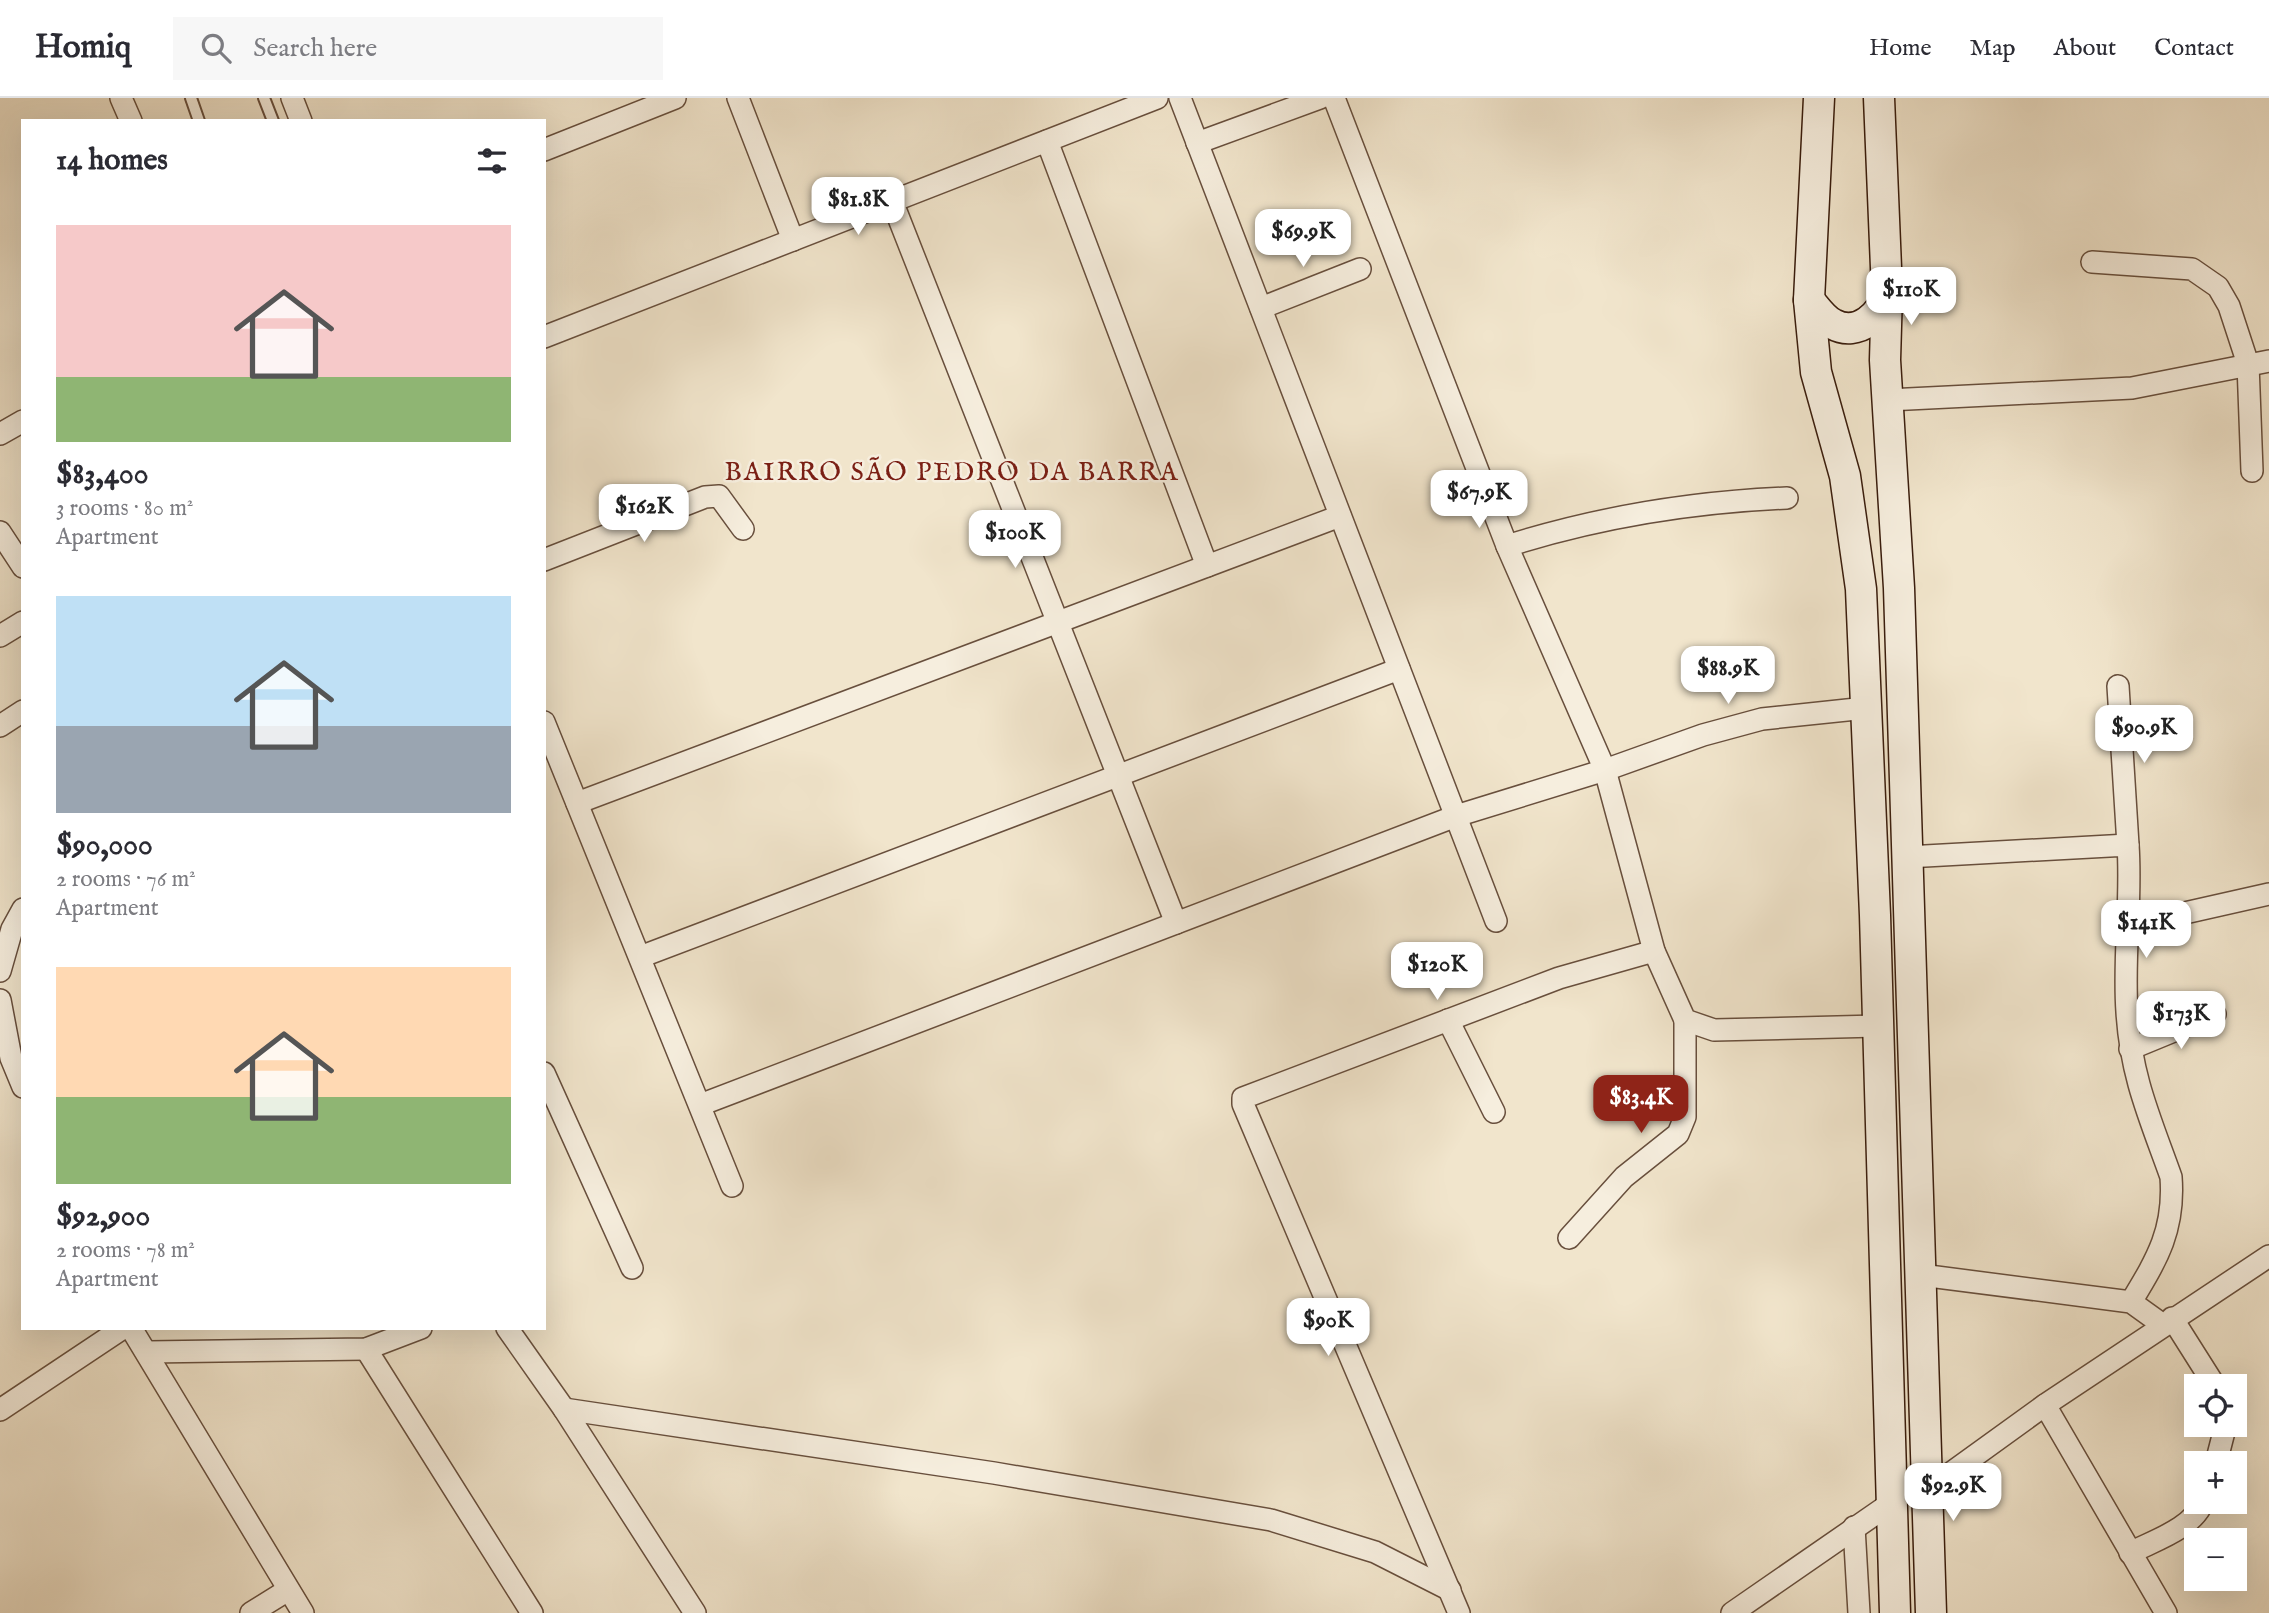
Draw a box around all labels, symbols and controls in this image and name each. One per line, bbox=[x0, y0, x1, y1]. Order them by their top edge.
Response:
search box bbox=[173, 17, 663, 80]
text: Homiq bbox=[35, 27, 131, 69]
icon: search bbox=[197, 29, 235, 67]
text: Search here bbox=[253, 32, 377, 65]
text: Home bbox=[1869, 33, 1932, 64]
text: Map bbox=[1970, 33, 2016, 64]
text: About bbox=[2054, 33, 2116, 64]
text: Contact bbox=[2154, 33, 2234, 64]
text: 14 homes bbox=[56, 142, 168, 180]
icon: filters bbox=[473, 142, 511, 180]
pin: $81.8K bbox=[801, 178, 915, 237]
text: $81.8K bbox=[828, 185, 888, 214]
pin: $69.9K bbox=[1246, 209, 1360, 269]
text: $69.9K bbox=[1271, 217, 1335, 246]
pin: $110K bbox=[1862, 268, 1960, 327]
icon: home bbox=[221, 271, 347, 397]
text: $110K bbox=[1882, 275, 1940, 304]
text: $83,400 bbox=[56, 456, 148, 494]
district label: BAIRRO SÃO PEDRO DA BARRA bbox=[724, 456, 1180, 489]
pin: $67.9K bbox=[1422, 470, 1536, 530]
text: $67.9K bbox=[1447, 478, 1511, 507]
pin: $162K bbox=[595, 484, 693, 544]
text: $162K bbox=[615, 492, 673, 521]
text: 3 rooms · 80 m² bbox=[56, 494, 193, 523]
pin: $100K bbox=[966, 510, 1064, 570]
text: $100K bbox=[985, 518, 1045, 547]
text: Apartment bbox=[56, 523, 159, 552]
icon: home bbox=[221, 642, 347, 768]
pin: $88.9K bbox=[1671, 646, 1785, 706]
text: $88.9K bbox=[1697, 654, 1759, 683]
pin: $90.9K bbox=[2087, 706, 2201, 765]
text: $90.9K bbox=[2111, 713, 2177, 742]
text: $90,000 bbox=[56, 827, 153, 865]
text: 2 rooms · 76 m² bbox=[56, 865, 196, 894]
text: Apartment bbox=[56, 894, 159, 923]
pin: $141K bbox=[2097, 900, 2195, 960]
text: $141K bbox=[2117, 908, 2175, 937]
pin: $120K bbox=[1388, 942, 1486, 1002]
text: $120K bbox=[1407, 950, 1467, 979]
pin: $173K bbox=[2132, 992, 2230, 1051]
text: $173K bbox=[2152, 999, 2210, 1028]
icon: home bbox=[221, 1013, 347, 1139]
pin: $83.4K bbox=[1584, 1076, 1698, 1135]
text: $83.4K bbox=[1609, 1083, 1673, 1112]
text: $92,900 bbox=[56, 1198, 150, 1236]
text: 2 rooms · 78 m² bbox=[56, 1236, 195, 1265]
text: Apartment bbox=[56, 1265, 159, 1294]
pin: $90K bbox=[1287, 1298, 1369, 1358]
text: $90K bbox=[1303, 1306, 1353, 1335]
map controls bbox=[2184, 1374, 2247, 1591]
button: locate bbox=[2184, 1374, 2247, 1437]
button: + bbox=[2184, 1451, 2247, 1514]
pin: $92.9K bbox=[1896, 1464, 2010, 1523]
text: $92.9K bbox=[1920, 1471, 1986, 1500]
button: − bbox=[2184, 1528, 2247, 1591]

